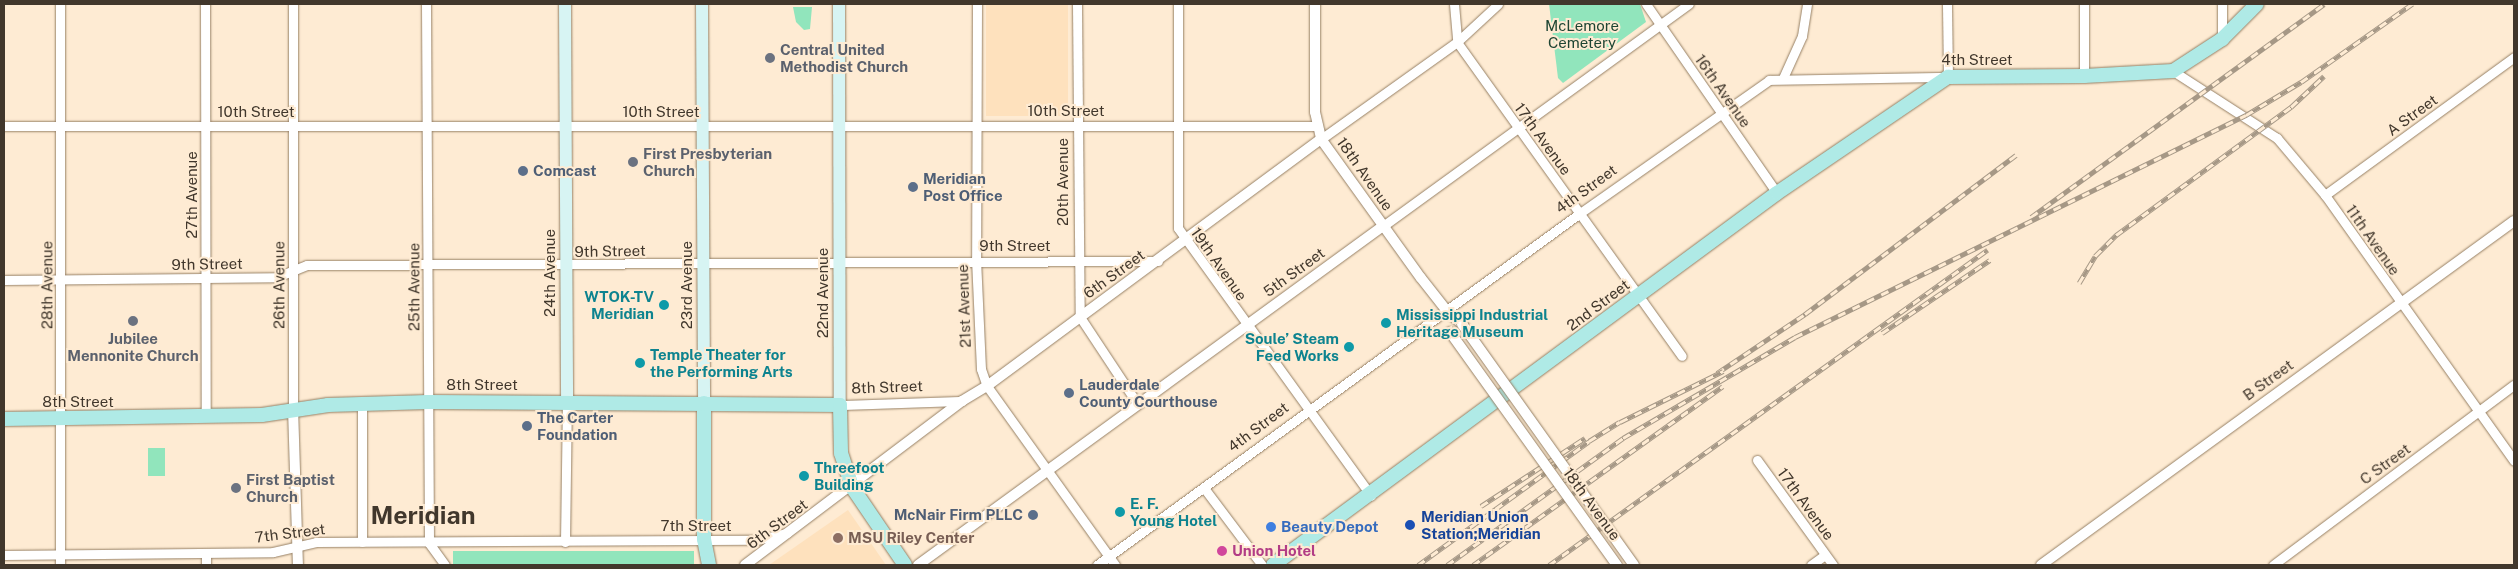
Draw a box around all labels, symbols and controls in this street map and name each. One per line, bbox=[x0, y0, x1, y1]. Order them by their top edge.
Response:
park label: McLemore Cemetery bbox=[1545, 16, 1619, 51]
place label: Central United Methodist Church bbox=[780, 40, 908, 75]
street label: 16th Avenue bbox=[1691, 51, 1755, 131]
street label: 4th Street bbox=[1941, 51, 2013, 69]
marker: Central United Methodist Church bbox=[764, 52, 776, 64]
street label: A Street bbox=[2383, 91, 2441, 139]
street label: 17th Avenue bbox=[1511, 99, 1575, 179]
street label: 10th Street bbox=[1027, 102, 1105, 120]
street label: 10th Street bbox=[217, 103, 295, 121]
street label: 10th Street bbox=[622, 103, 700, 121]
street label: 18th Avenue bbox=[1333, 134, 1397, 214]
street label: 20th Avenue bbox=[1054, 138, 1072, 226]
place label: First Presbyterian Church bbox=[643, 144, 772, 179]
street label: 27th Avenue bbox=[183, 151, 201, 239]
marker: First Presbyterian Church bbox=[627, 156, 639, 168]
street label: 4th Street bbox=[1552, 161, 1620, 217]
place label: Comcast bbox=[533, 162, 597, 180]
marker: Comcast bbox=[517, 165, 529, 177]
place label: Meridian Post Office bbox=[923, 169, 1003, 204]
marker: Meridian Post Office bbox=[907, 181, 919, 193]
street label: 11th Avenue bbox=[2342, 201, 2404, 279]
street label: 19th Avenue bbox=[1187, 224, 1251, 304]
street label: 24th Avenue bbox=[541, 229, 559, 317]
street label: 9th Street bbox=[979, 237, 1051, 255]
street label: 28th Avenue bbox=[38, 241, 56, 329]
street label: 26th Avenue bbox=[270, 241, 288, 329]
street label: 9th Street bbox=[574, 241, 646, 261]
street label: 23rd Avenue bbox=[678, 241, 696, 329]
street label: 25th Avenue bbox=[405, 243, 423, 331]
street label: 5th Street bbox=[1260, 244, 1328, 300]
street label: 6th Street bbox=[1080, 246, 1148, 302]
street label: 22nd Avenue bbox=[814, 248, 832, 338]
street label: 9th Street bbox=[171, 254, 243, 274]
street label: 21st Avenue bbox=[954, 264, 974, 348]
street label: 2nd Street bbox=[1563, 276, 1633, 334]
place label: WTOK-TV Meridian bbox=[584, 287, 654, 322]
marker: WTOK-TV Meridian bbox=[658, 299, 670, 311]
place label: Mississippi Industrial Heritage Museum bbox=[1396, 305, 1548, 340]
marker: Jubilee Mennonite Church bbox=[127, 315, 139, 327]
marker: Mississippi Industrial Heritage Museum bbox=[1380, 317, 1392, 329]
place label: Jubilee Mennonite Church bbox=[67, 329, 199, 364]
place label: Soule’ Steam Feed Works bbox=[1245, 329, 1339, 364]
marker: Soule’ Steam Feed Works bbox=[1343, 341, 1355, 353]
place label: Temple Theater for the Performing Arts bbox=[650, 345, 793, 380]
street label: B Street bbox=[2239, 356, 2297, 404]
marker: Temple Theater for the Performing Arts bbox=[634, 357, 646, 369]
place label: Lauderdale County Courthouse bbox=[1079, 375, 1218, 410]
street label: 8th Street bbox=[446, 376, 518, 394]
street label: 8th Street bbox=[851, 377, 923, 397]
marker: Lauderdale County Courthouse bbox=[1063, 387, 1075, 399]
street label: 8th Street bbox=[42, 393, 114, 411]
street label: 4th Street bbox=[1224, 398, 1292, 456]
place label: The Carter Foundation bbox=[537, 408, 617, 443]
marker: The Carter Foundation bbox=[521, 420, 533, 432]
street label: C Street bbox=[2356, 440, 2414, 488]
place label: Threefoot Building bbox=[814, 458, 885, 493]
street label: 18th Avenue bbox=[1560, 464, 1624, 544]
street label: 17th Avenue bbox=[1774, 464, 1838, 544]
place label: First Baptist Church bbox=[246, 470, 335, 505]
marker: Threefoot Building bbox=[798, 470, 810, 482]
marker: First Baptist Church bbox=[230, 482, 242, 494]
place label: E. F. Young Hotel bbox=[1130, 494, 1217, 529]
street label: 6th Street bbox=[743, 495, 811, 553]
district label: Meridian bbox=[371, 500, 475, 530]
place label: McNair Firm PLLC bbox=[894, 506, 1023, 524]
marker: E. F. Young Hotel bbox=[1114, 506, 1126, 518]
place label: Meridian Union Station;Meridian bbox=[1421, 507, 1541, 542]
marker: McNair Firm PLLC bbox=[1027, 509, 1039, 521]
street label: 7th Street bbox=[661, 517, 731, 535]
place label: Beauty Depot bbox=[1281, 518, 1379, 536]
marker: Meridian Union Station;Meridian bbox=[1403, 518, 1417, 532]
street label: 7th Street bbox=[254, 520, 326, 546]
marker: Beauty Depot bbox=[1265, 521, 1277, 533]
place label: MSU Riley Center bbox=[848, 529, 974, 547]
marker: MSU Riley Center bbox=[832, 532, 844, 544]
place label: Union Hotel bbox=[1232, 542, 1316, 560]
marker: Union Hotel bbox=[1216, 545, 1228, 557]

